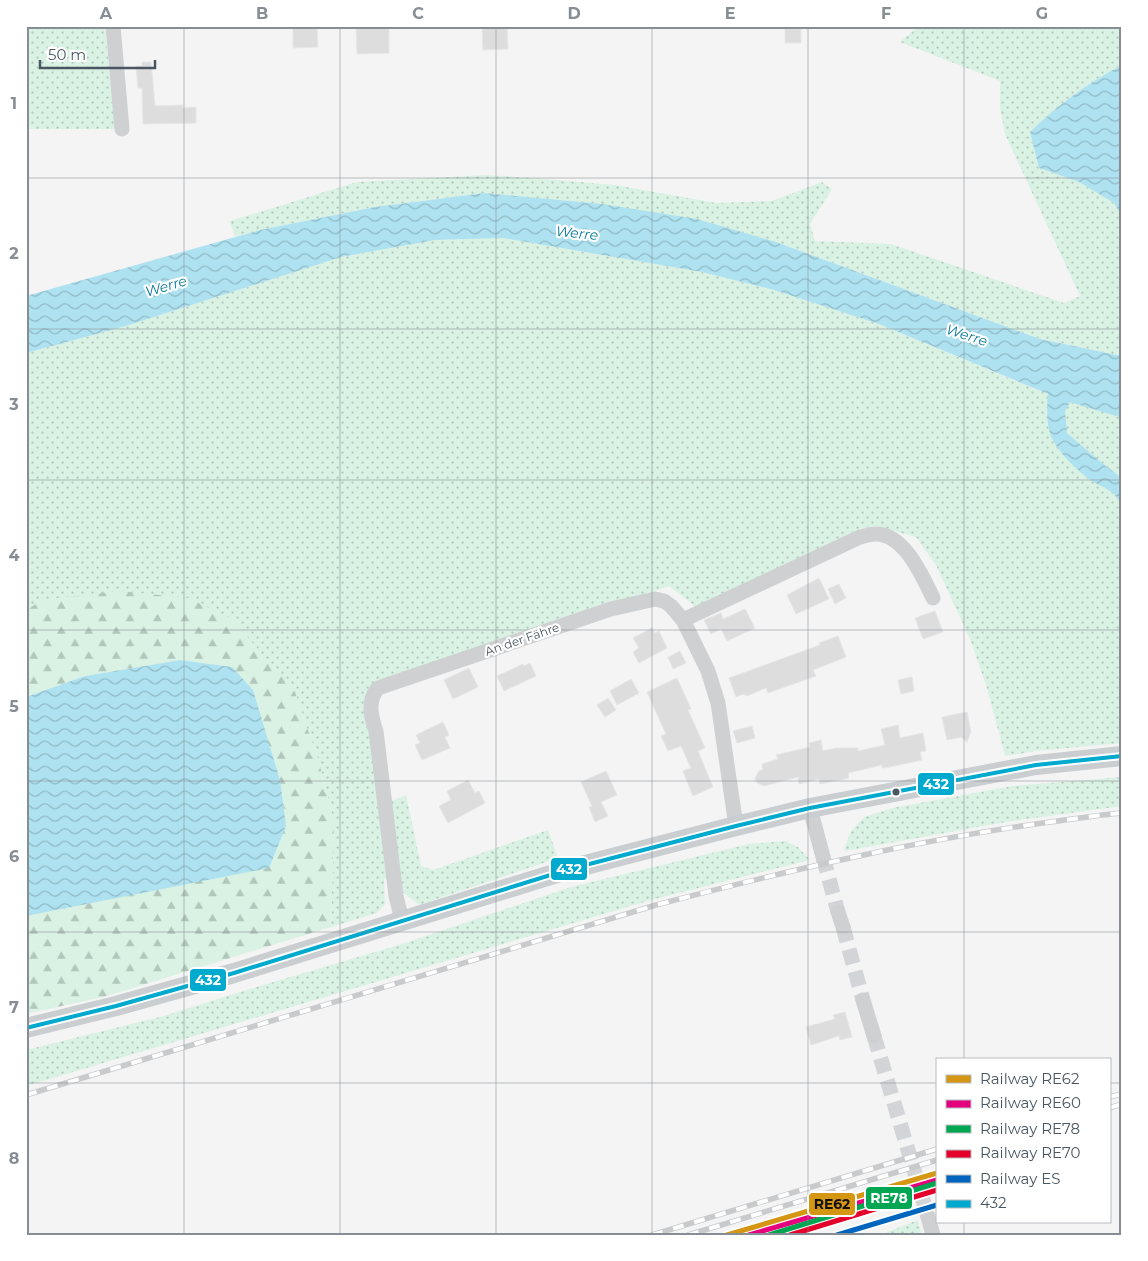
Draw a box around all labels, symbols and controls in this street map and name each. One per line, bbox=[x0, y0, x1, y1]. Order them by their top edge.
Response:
text: A bbox=[99, 4, 113, 23]
text: B bbox=[256, 4, 268, 23]
text: C bbox=[412, 4, 424, 23]
text: D bbox=[567, 4, 581, 23]
text: E bbox=[725, 4, 735, 23]
text: F bbox=[881, 4, 891, 23]
text: G bbox=[1036, 4, 1048, 23]
scale bar bbox=[40, 38, 155, 70]
text: 50 m bbox=[48, 45, 86, 64]
text: 1 bbox=[11, 94, 17, 113]
water label: Werre bbox=[555, 222, 599, 244]
text: 2 bbox=[9, 244, 19, 263]
water label: Werre bbox=[143, 272, 189, 300]
water label: Werre bbox=[944, 320, 990, 350]
text: 3 bbox=[8, 395, 19, 414]
text: 4 bbox=[8, 546, 20, 565]
street label: An der Fähre bbox=[483, 619, 561, 659]
text: 5 bbox=[9, 697, 19, 716]
line badge: 432 bbox=[917, 772, 955, 796]
text: 432 bbox=[923, 775, 949, 793]
unlabelled marker bbox=[891, 787, 901, 797]
text: 6 bbox=[9, 847, 19, 866]
line badge: 432 bbox=[550, 857, 588, 881]
text: 432 bbox=[556, 860, 582, 878]
line badge: 432 bbox=[189, 968, 227, 992]
text: 432 bbox=[195, 971, 221, 989]
text: 7 bbox=[9, 998, 19, 1017]
legend bbox=[936, 1058, 1110, 1224]
text: Railway RE62 bbox=[980, 1069, 1080, 1088]
text: Railway RE60 bbox=[980, 1093, 1081, 1112]
text: Railway RE78 bbox=[980, 1119, 1080, 1138]
text: Railway RE70 bbox=[980, 1143, 1081, 1162]
text: 8 bbox=[9, 1149, 19, 1168]
text: Railway ES bbox=[980, 1169, 1060, 1188]
line badge: RE78 bbox=[865, 1186, 913, 1210]
text: RE78 bbox=[870, 1189, 908, 1207]
line badge: RE62 bbox=[808, 1192, 856, 1216]
text: 432 bbox=[980, 1193, 1007, 1212]
text: RE62 bbox=[814, 1195, 850, 1213]

